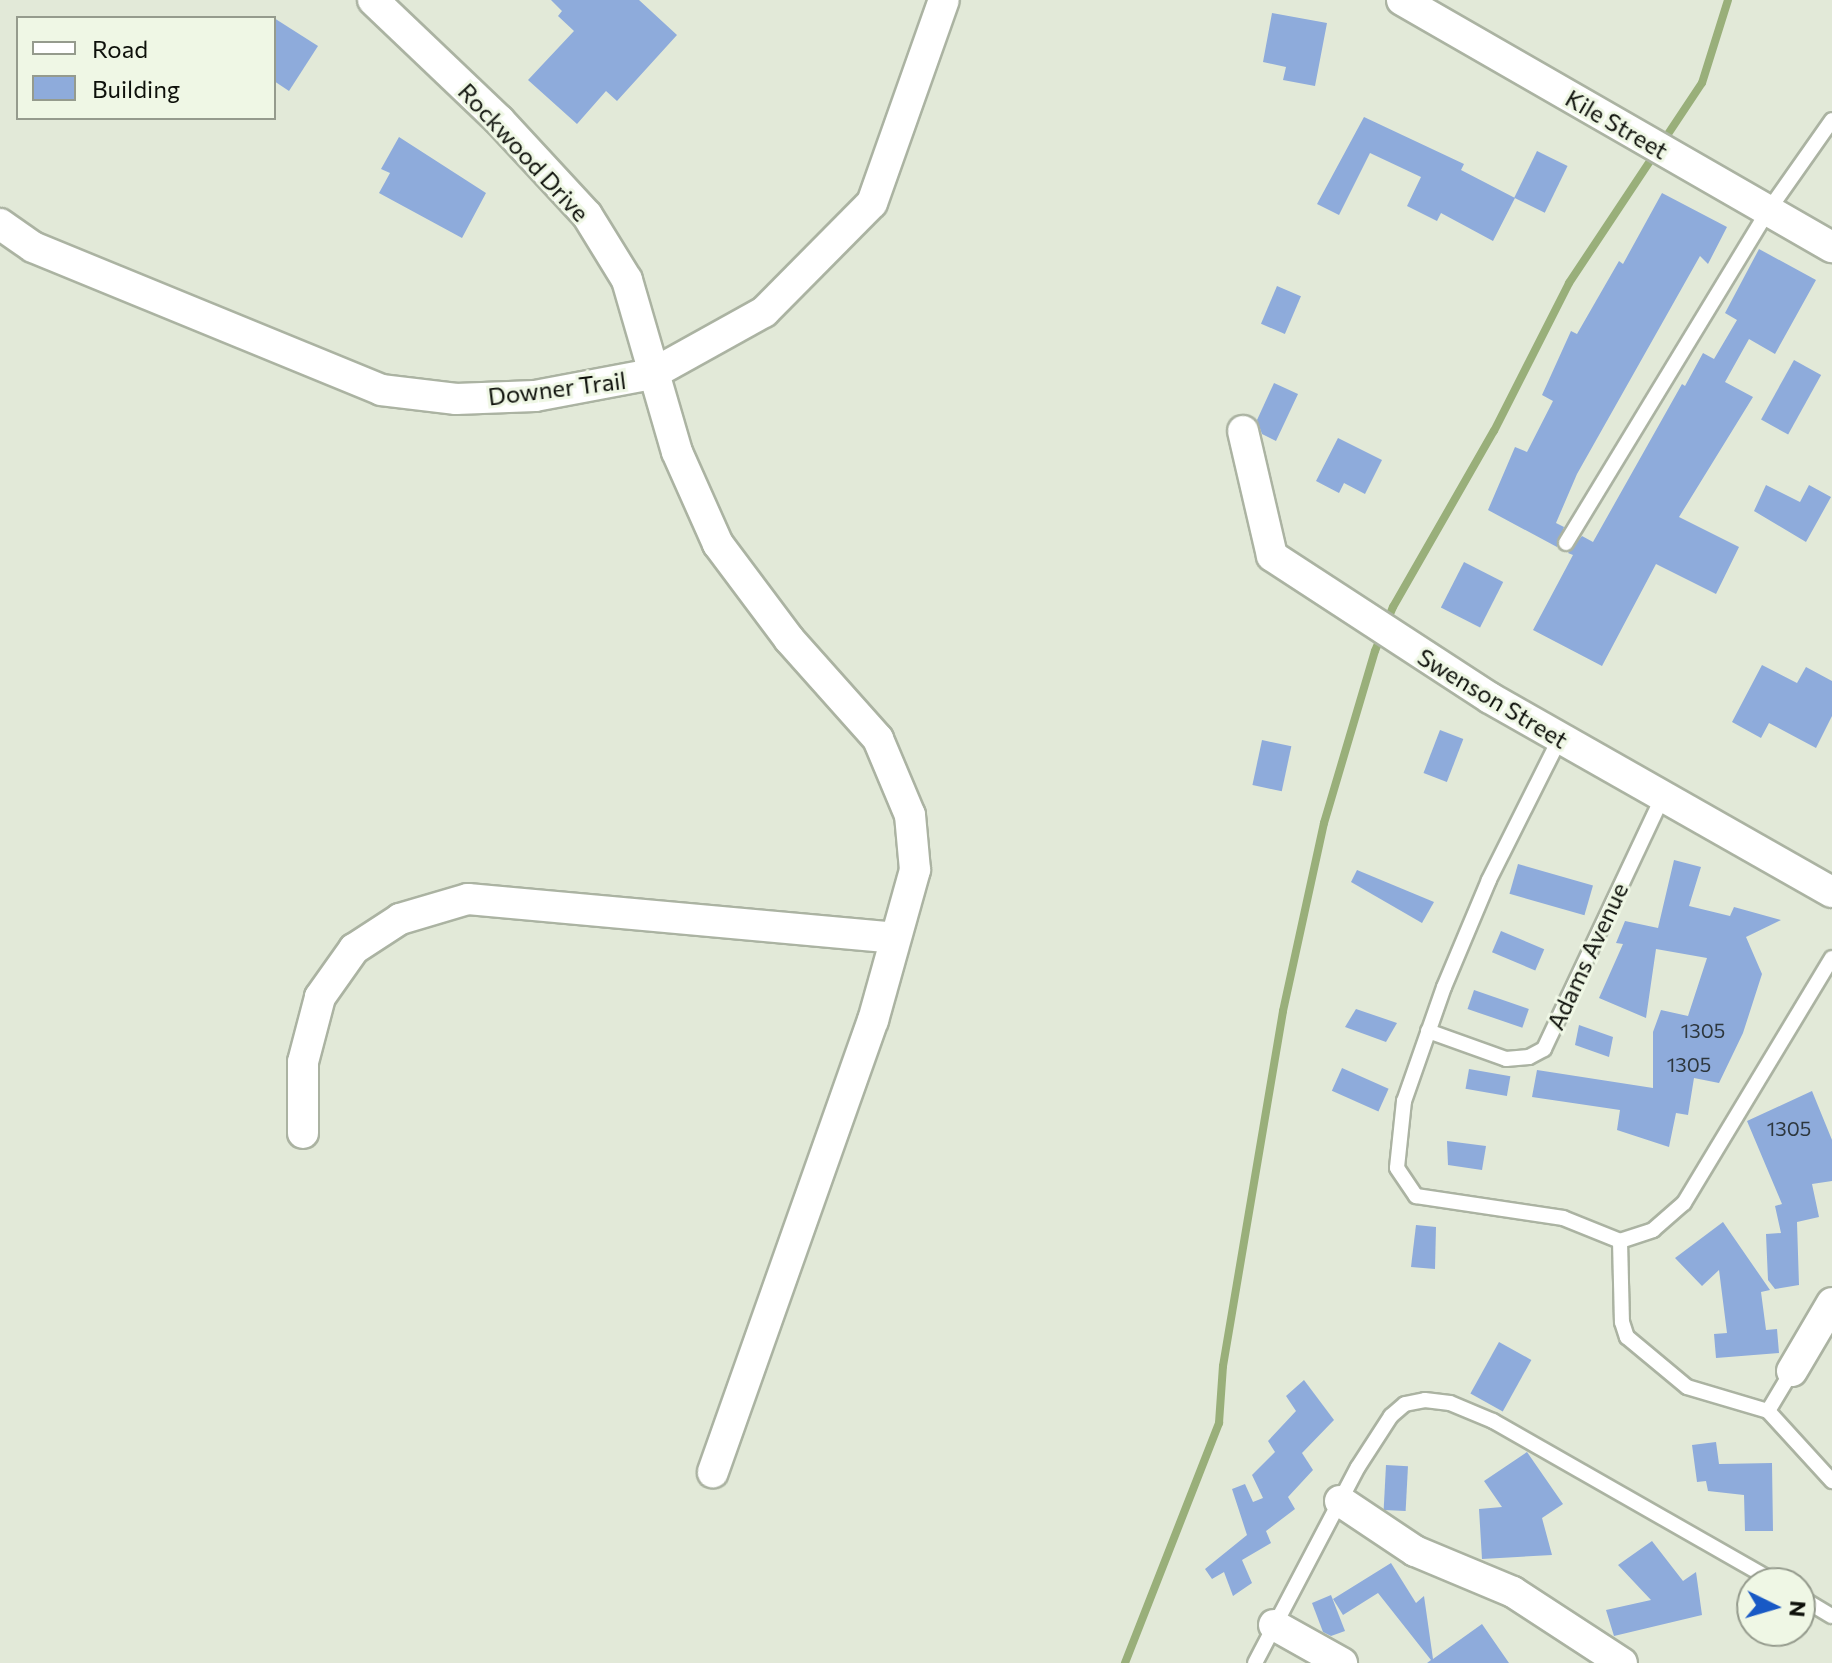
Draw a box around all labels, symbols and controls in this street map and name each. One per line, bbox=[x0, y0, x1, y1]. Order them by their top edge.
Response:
legend bbox=[16, 16, 276, 120]
text: Road bbox=[92, 34, 148, 63]
text: Building bbox=[92, 74, 180, 103]
street label: Rockwood Drive bbox=[453, 77, 595, 227]
street label: Kile Street bbox=[1561, 83, 1673, 165]
street label: Downer Trail bbox=[486, 365, 628, 411]
street label: Swenson Street bbox=[1413, 642, 1573, 754]
street label: Adams Avenue bbox=[1540, 878, 1634, 1034]
house number: 1305 bbox=[1681, 1018, 1725, 1042]
house number: 1305 bbox=[1667, 1052, 1711, 1076]
house number: 1305 bbox=[1767, 1116, 1811, 1140]
north arrow bbox=[1736, 1567, 1816, 1647]
text: N bbox=[1784, 1600, 1813, 1618]

